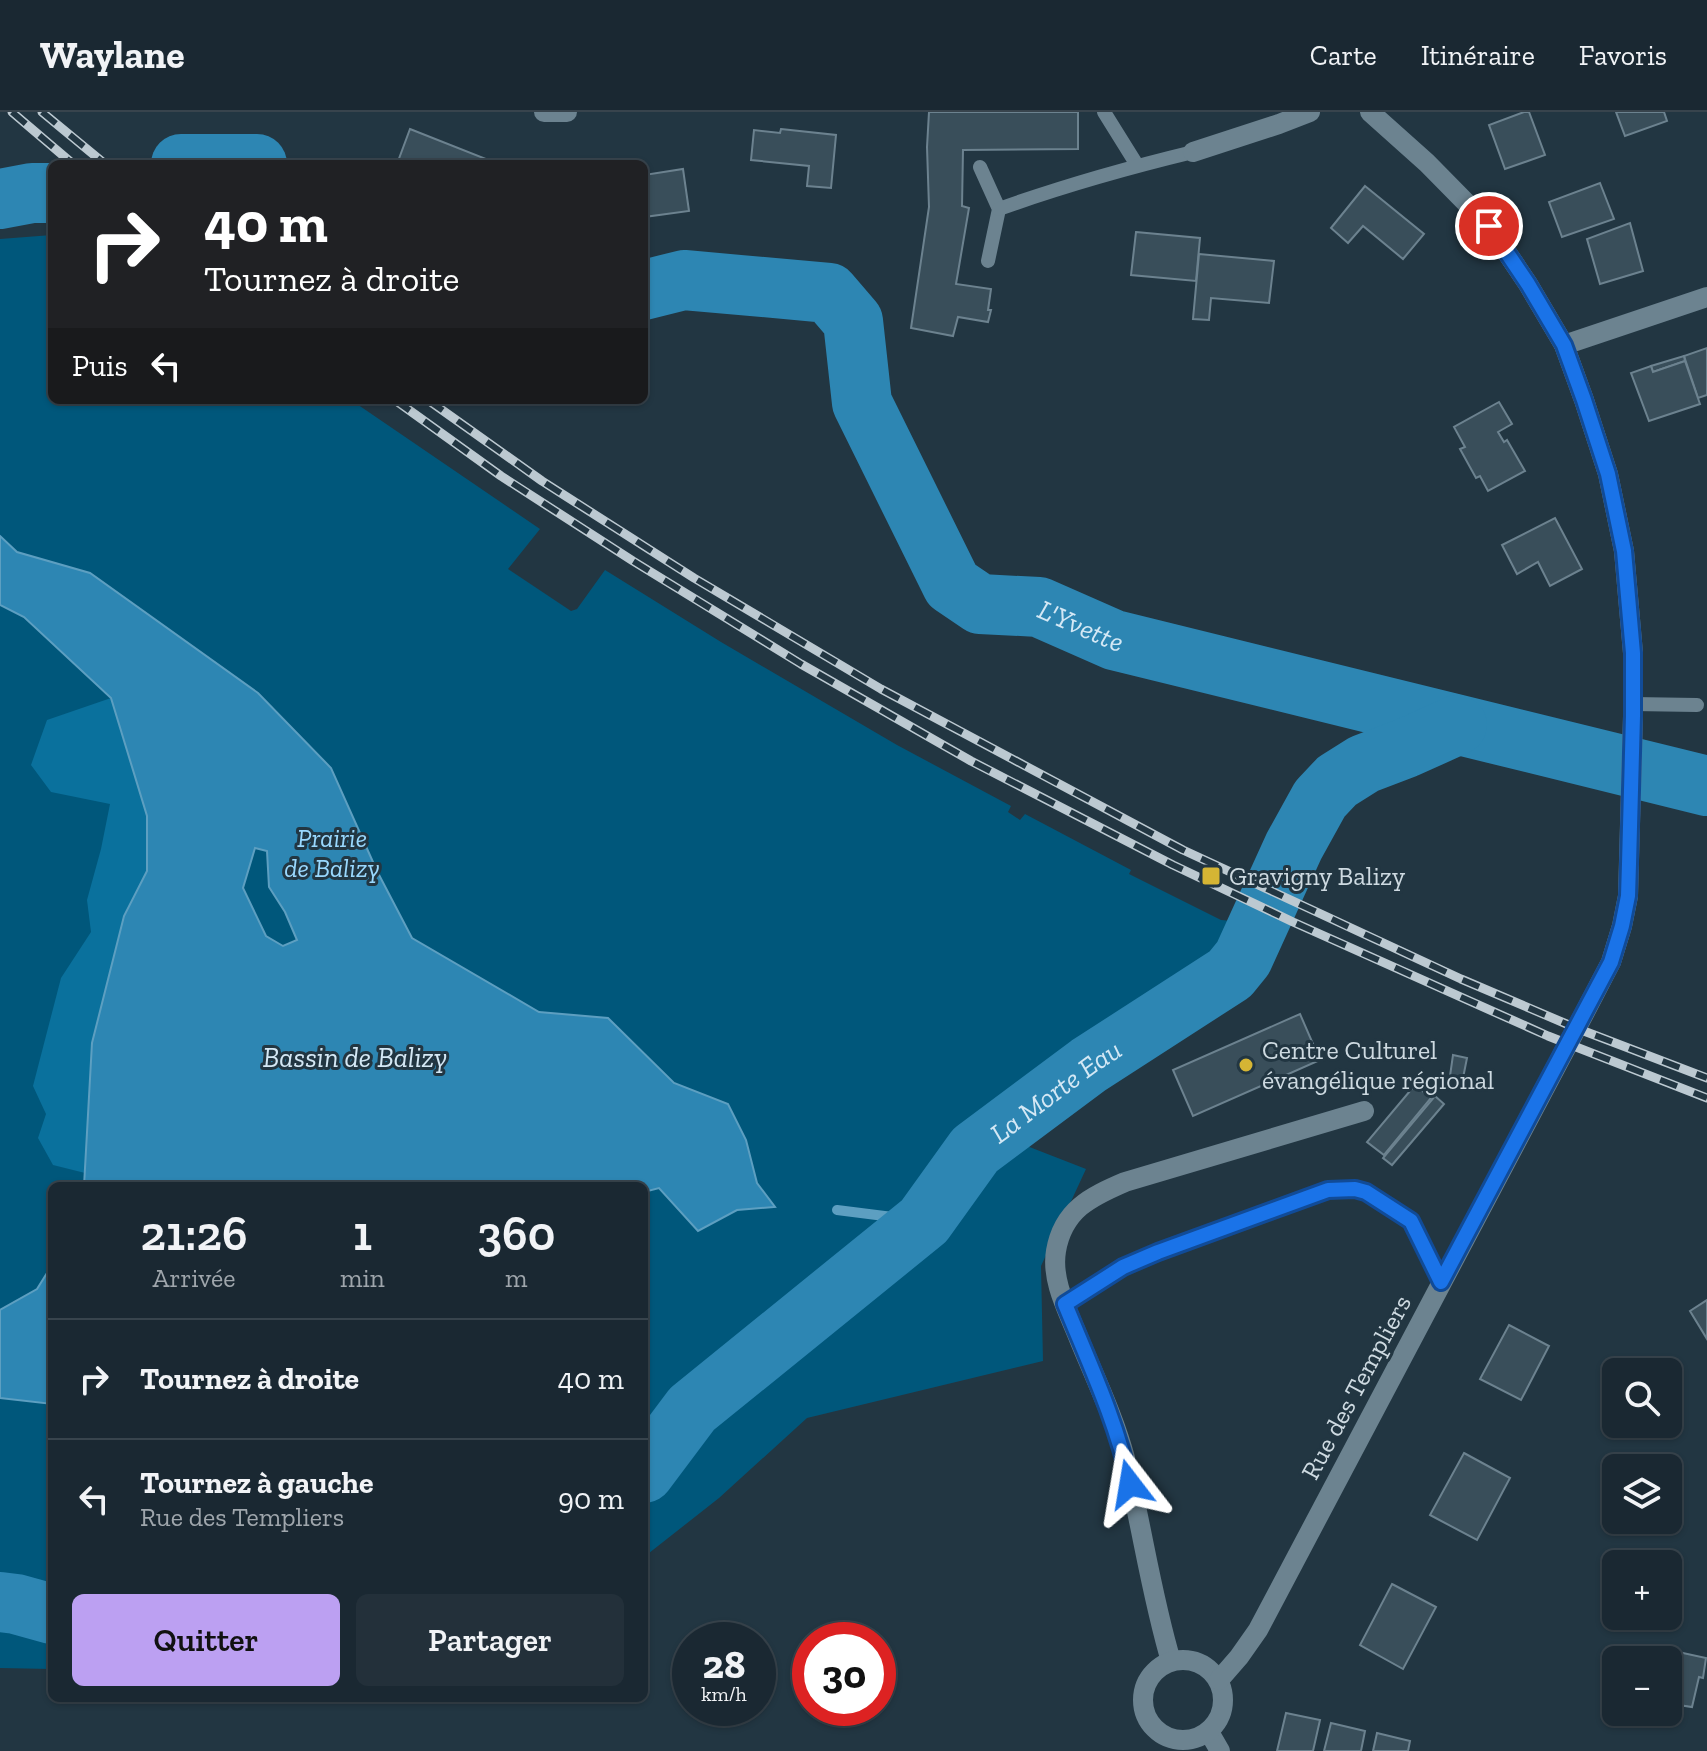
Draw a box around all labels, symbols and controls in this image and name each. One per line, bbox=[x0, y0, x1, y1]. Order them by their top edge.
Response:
text: Waylane bbox=[40, 32, 185, 78]
text: Carte bbox=[1310, 39, 1377, 72]
text: Itinéraire bbox=[1421, 39, 1535, 72]
text: Favoris bbox=[1579, 39, 1667, 72]
text: 40 m bbox=[204, 189, 328, 256]
icon: right bbox=[72, 192, 176, 296]
pin bbox=[1455, 192, 1523, 260]
icon: arrive bbox=[1467, 204, 1511, 248]
text: Tournez à droite bbox=[204, 257, 460, 300]
icon: left bbox=[144, 344, 188, 388]
text: Puis bbox=[72, 348, 128, 384]
water label: L'Yvette bbox=[1033, 592, 1127, 658]
park label: Prairie de Balizy bbox=[284, 822, 380, 884]
place label: Gravigny Balizy bbox=[1229, 860, 1406, 892]
marker: Gravigny Balizy bbox=[1200, 865, 1222, 887]
water label: La Morte Eau bbox=[983, 1032, 1127, 1150]
place label: Centre Culturel évangélique régional bbox=[1262, 1034, 1494, 1096]
water label: Bassin de Balizy bbox=[263, 1041, 447, 1074]
marker: Centre Culturel évangélique régional bbox=[1237, 1056, 1255, 1074]
text: 21:26 bbox=[141, 1205, 248, 1262]
text: 1 bbox=[353, 1205, 372, 1262]
text: 360 bbox=[477, 1205, 555, 1262]
text: Arrivée bbox=[153, 1262, 235, 1294]
text: min bbox=[340, 1262, 385, 1294]
text: m bbox=[505, 1262, 528, 1294]
street label: Rue des Templiers bbox=[1294, 1289, 1418, 1485]
icon: right bbox=[72, 1357, 116, 1401]
map controls bbox=[1602, 1358, 1682, 1726]
button: search bbox=[1602, 1358, 1682, 1438]
text: Tournez à droite bbox=[140, 1361, 359, 1397]
text: 40 m bbox=[558, 1361, 624, 1397]
position arrow bbox=[1088, 1442, 1172, 1526]
button: layers bbox=[1602, 1454, 1682, 1534]
text: Tournez à gauche bbox=[140, 1465, 374, 1501]
icon: left bbox=[72, 1477, 116, 1521]
text: 90 m bbox=[558, 1481, 624, 1517]
text: Rue des Templiers bbox=[140, 1501, 344, 1533]
button: + bbox=[1602, 1550, 1682, 1630]
button: Quitter bbox=[72, 1594, 340, 1686]
button: Partager bbox=[356, 1594, 624, 1686]
speed limit sign: 30 bbox=[792, 1622, 896, 1726]
text: 28 bbox=[702, 1640, 746, 1688]
button: − bbox=[1602, 1646, 1682, 1726]
text: km/h bbox=[701, 1682, 747, 1706]

